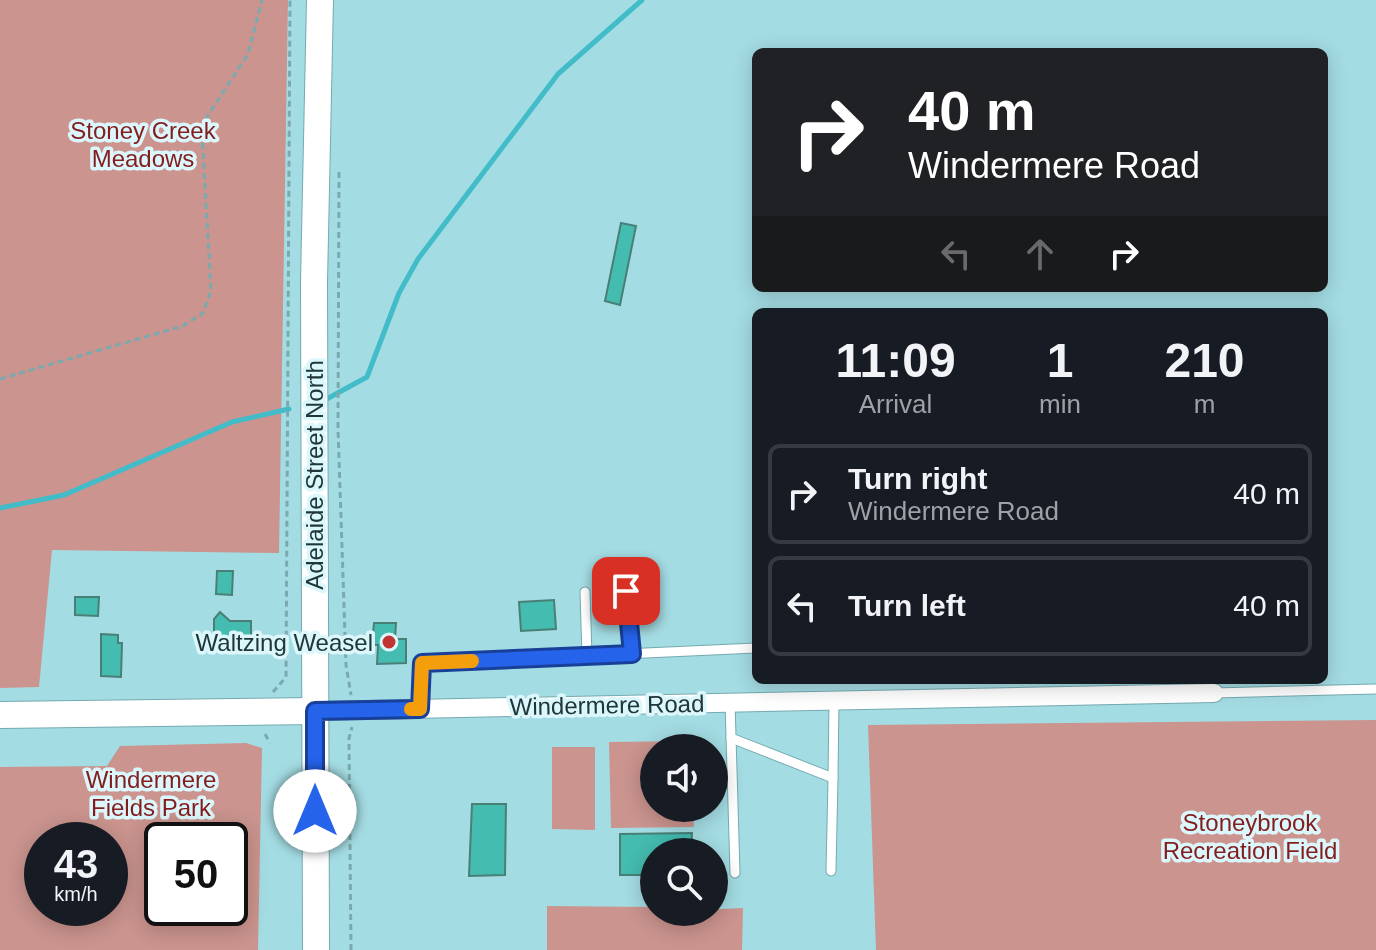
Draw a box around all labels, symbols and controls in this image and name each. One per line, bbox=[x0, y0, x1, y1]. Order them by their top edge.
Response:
text: 40 m bbox=[908, 79, 1036, 142]
icon: right bbox=[776, 80, 880, 184]
park label: Stoney Creek Meadows bbox=[70, 117, 217, 172]
text: Windermere Road bbox=[908, 145, 1200, 186]
icon: left bbox=[934, 232, 978, 276]
icon: ahead bbox=[1018, 232, 1062, 276]
icon: right bbox=[1102, 232, 1146, 276]
text: 11:09 bbox=[835, 334, 956, 387]
text: 1 bbox=[1047, 334, 1073, 387]
text: 210 bbox=[1164, 334, 1245, 387]
street label: Adelaide Street North bbox=[301, 360, 328, 590]
text: Arrival bbox=[859, 389, 932, 419]
text: min bbox=[1039, 389, 1081, 419]
text: m bbox=[1194, 389, 1215, 419]
text: Turn right bbox=[848, 462, 987, 495]
icon: right bbox=[780, 472, 824, 516]
text: 40 m bbox=[1233, 477, 1300, 510]
text: Windermere Road bbox=[848, 496, 1059, 526]
pin bbox=[592, 557, 660, 625]
icon: arrive bbox=[604, 569, 648, 613]
icon: left bbox=[780, 584, 824, 628]
text: Turn left bbox=[848, 589, 966, 622]
text: 40 m bbox=[1233, 589, 1300, 622]
place label: Waltzing Weasel bbox=[196, 629, 373, 656]
marker: Waltzing Weasel bbox=[380, 633, 398, 651]
street label: Windermere Road bbox=[509, 690, 705, 720]
map controls bbox=[640, 734, 728, 926]
button: sound bbox=[640, 734, 728, 822]
park label: Windermere Fields Park bbox=[86, 766, 216, 821]
position arrow bbox=[273, 769, 357, 853]
park label: Stoneybrook Recreation Field bbox=[1163, 809, 1337, 864]
speed limit sign: 50 bbox=[144, 822, 248, 926]
button: search bbox=[640, 838, 728, 926]
text: 43 bbox=[54, 842, 98, 886]
text: km/h bbox=[54, 883, 98, 905]

